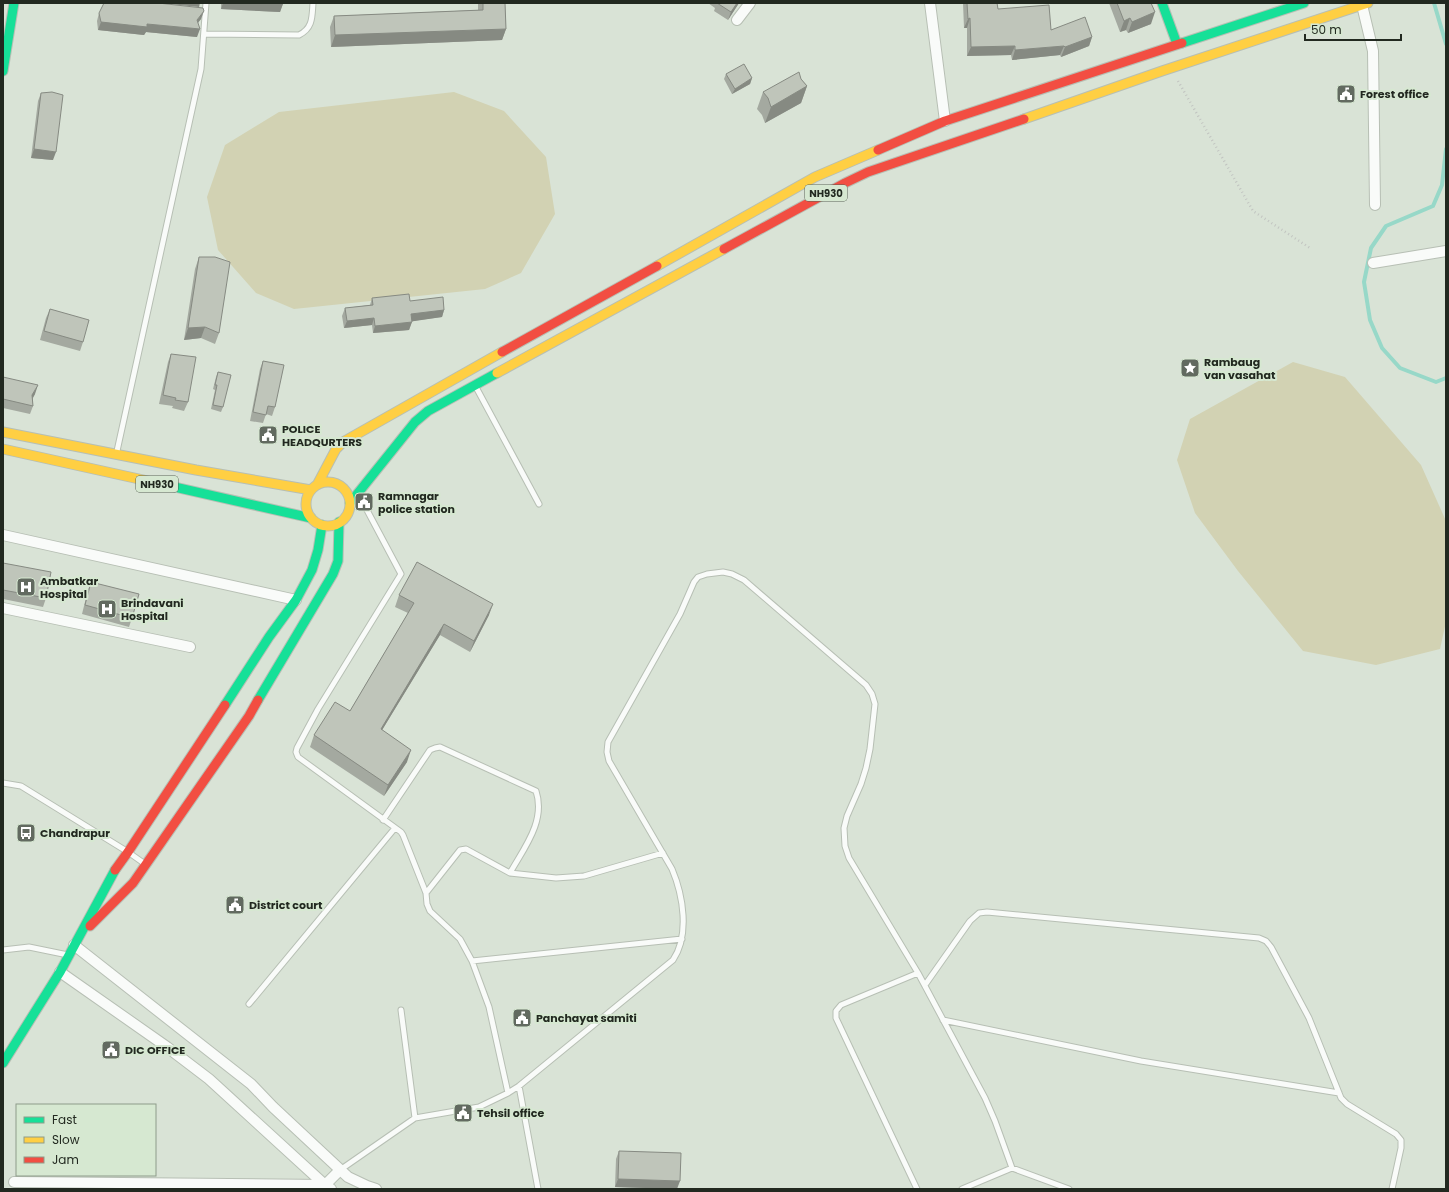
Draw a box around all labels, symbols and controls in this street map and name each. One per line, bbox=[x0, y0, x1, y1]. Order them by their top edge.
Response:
scale bar bbox=[1305, 16, 1401, 42]
text: 50 m bbox=[1311, 21, 1342, 38]
public building icon: Forest office bbox=[1335, 83, 1357, 105]
place label: Forest office bbox=[1360, 86, 1429, 102]
road number: NH930 bbox=[805, 185, 847, 201]
place label: Rambaug van vasahat bbox=[1204, 354, 1276, 383]
place icon: Rambaug van vasahat bbox=[1179, 357, 1201, 379]
place label: POLICE HEADQURTERS bbox=[282, 421, 362, 450]
public building icon: POLICE HEADQURTERS bbox=[257, 424, 279, 446]
road number: NH930 bbox=[136, 476, 178, 492]
place label: Ramnagar police station bbox=[378, 488, 455, 517]
public building icon: Ramnagar police station bbox=[353, 491, 375, 513]
place label: Ambatkar Hospital bbox=[40, 573, 98, 602]
hospital icon: Ambatkar Hospital bbox=[15, 576, 37, 598]
place label: Brindavani Hospital bbox=[121, 595, 184, 624]
hospital icon: Brindavani Hospital bbox=[96, 598, 118, 620]
bus stop icon: Chandrapur bbox=[15, 822, 37, 844]
place label: Chandrapur bbox=[40, 825, 110, 841]
public building icon: District court bbox=[224, 894, 246, 916]
place label: District court bbox=[249, 897, 323, 913]
public building icon: Panchayat samiti bbox=[511, 1007, 533, 1029]
place label: Panchayat samiti bbox=[536, 1010, 637, 1026]
public building icon: DIC OFFICE bbox=[100, 1039, 122, 1061]
place label: DIC OFFICE bbox=[125, 1042, 185, 1058]
public building icon: Tehsil office bbox=[452, 1102, 474, 1124]
legend bbox=[16, 1104, 156, 1176]
place label: Tehsil office bbox=[477, 1105, 544, 1121]
text: Fast bbox=[52, 1111, 77, 1128]
text: Slow bbox=[52, 1131, 80, 1148]
text: Jam bbox=[52, 1151, 79, 1168]

